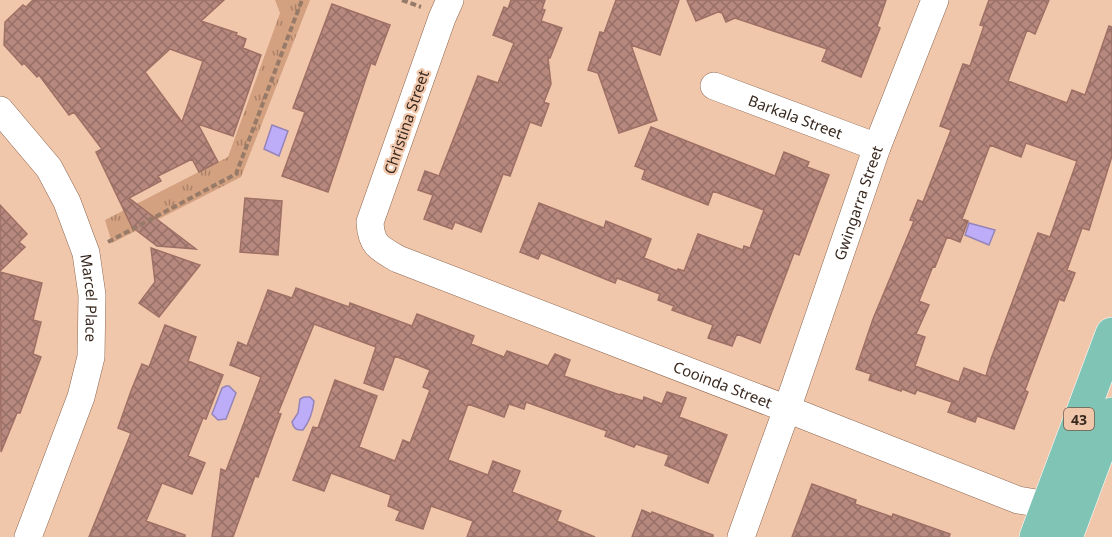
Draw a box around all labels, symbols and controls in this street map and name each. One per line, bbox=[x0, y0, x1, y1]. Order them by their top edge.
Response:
street label: Christina Street bbox=[379, 67, 433, 177]
street label: Barkala Street bbox=[746, 90, 846, 143]
street label: Gwingarra Street bbox=[829, 142, 887, 263]
street label: Marcel Place bbox=[76, 253, 102, 342]
street label: Cooinda Street bbox=[671, 356, 776, 413]
road number: 43 bbox=[1064, 408, 1094, 430]

